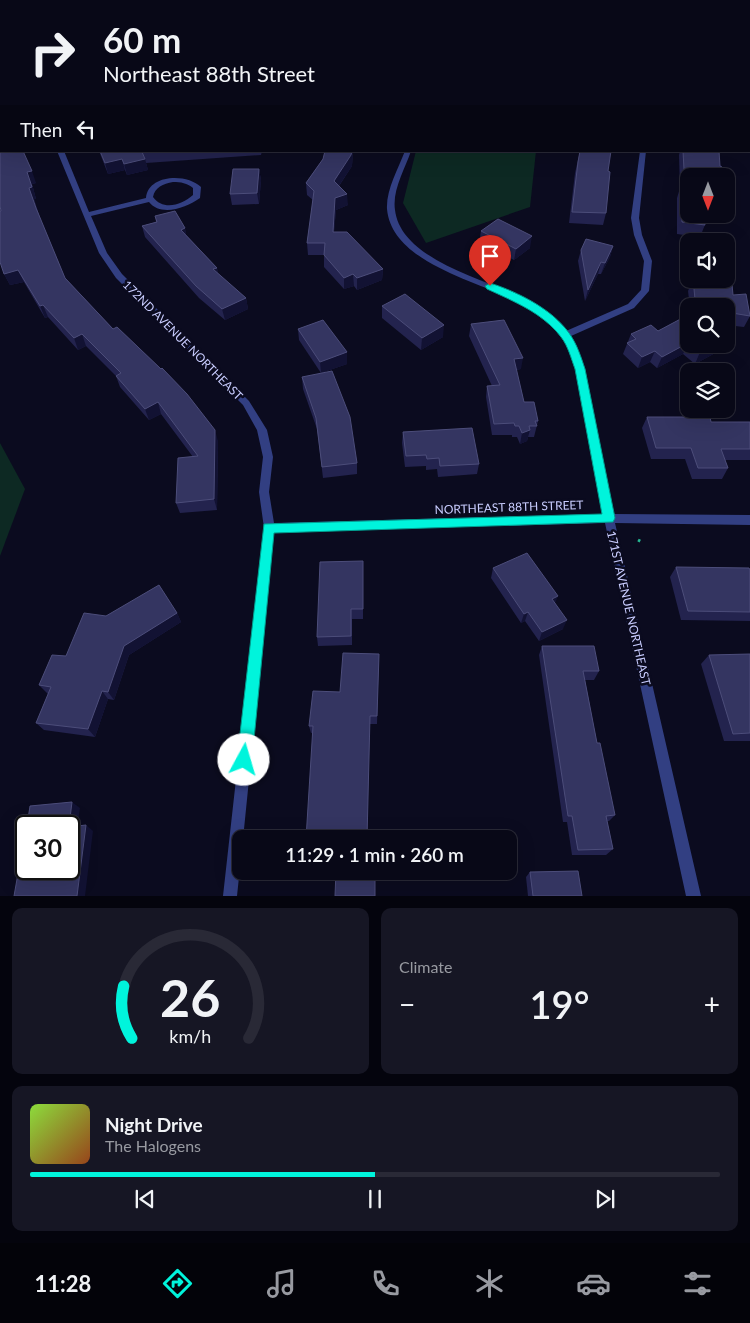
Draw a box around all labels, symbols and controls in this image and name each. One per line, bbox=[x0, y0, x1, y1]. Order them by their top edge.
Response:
text: 60 m bbox=[103, 18, 181, 60]
icon: right bbox=[20, 20, 85, 85]
text: Northeast 88th Street bbox=[103, 60, 315, 87]
icon: left bbox=[72, 115, 100, 143]
text: Then bbox=[20, 118, 62, 141]
north arrow bbox=[680, 168, 735, 222]
map controls bbox=[680, 168, 735, 418]
button: sound bbox=[680, 233, 735, 288]
pin bbox=[469, 235, 511, 286]
icon: arrive bbox=[476, 242, 504, 270]
street label: 172ND AVENUE NORTHEAST bbox=[120, 277, 246, 403]
button: search bbox=[680, 298, 735, 353]
button: layers bbox=[680, 363, 735, 418]
street label: NORTHEAST 88TH STREET bbox=[434, 497, 584, 517]
street label: 171ST AVENUE NORTHEAST bbox=[604, 529, 654, 687]
position arrow bbox=[217, 733, 269, 785]
speed limit sign: 30 bbox=[15, 815, 80, 880]
text: 11:29 · 1 min · 260 m bbox=[285, 843, 464, 866]
text: Climate bbox=[399, 957, 452, 976]
text: 26 bbox=[160, 966, 221, 1028]
text: 19° bbox=[530, 981, 589, 1027]
text: − bbox=[399, 987, 415, 1021]
text: + bbox=[704, 987, 720, 1021]
text: km/h bbox=[170, 1025, 211, 1047]
text: Night Drive bbox=[105, 1113, 203, 1136]
text: The Halogens bbox=[105, 1136, 201, 1155]
icon: previous bbox=[131, 1185, 159, 1213]
icon: pause bbox=[361, 1185, 389, 1213]
icon: next bbox=[591, 1185, 619, 1213]
icon: directions bbox=[160, 1266, 195, 1301]
icon: music bbox=[264, 1266, 299, 1301]
icon: phone bbox=[368, 1266, 403, 1301]
icon: climate bbox=[472, 1266, 507, 1301]
icon: car bbox=[576, 1266, 611, 1301]
icon: filters bbox=[680, 1266, 715, 1301]
text: 11:28 bbox=[35, 1270, 91, 1297]

